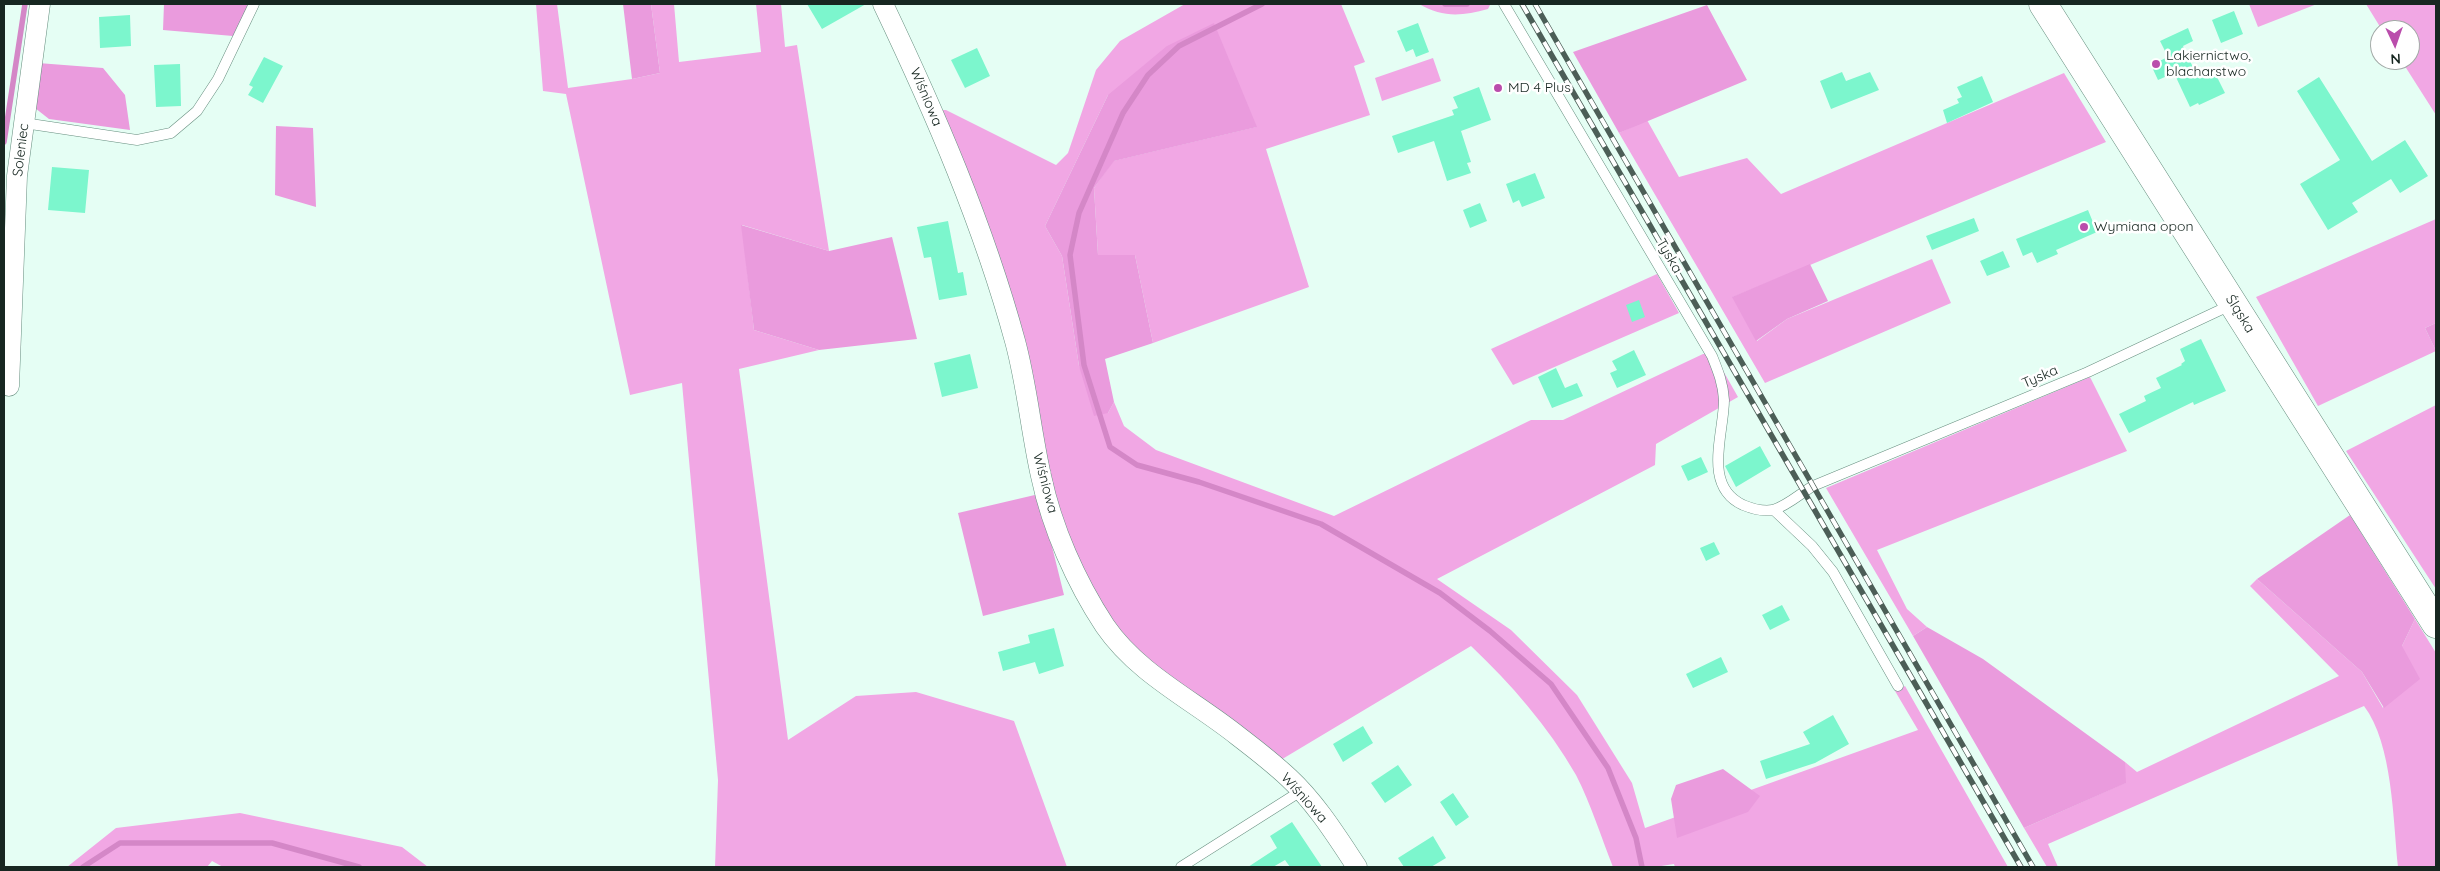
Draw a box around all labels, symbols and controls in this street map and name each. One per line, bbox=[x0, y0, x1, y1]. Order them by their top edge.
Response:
north arrow bbox=[2370, 20, 2420, 70]
place label: Lakiernictwo, blacharstwo bbox=[2166, 48, 2251, 80]
text: N bbox=[2390, 50, 2401, 68]
marker: Lakiernictwo, blacharstwo bbox=[2150, 58, 2162, 70]
street label: Wiśniowa bbox=[906, 65, 946, 129]
place label: MD 4 Plus bbox=[1508, 80, 1571, 96]
marker: MD 4 Plus bbox=[1492, 82, 1504, 94]
street label: Soleniec bbox=[9, 122, 33, 178]
place label: Wymiana opon bbox=[2094, 219, 2194, 235]
marker: Wymiana opon bbox=[2078, 221, 2090, 233]
street label: Tyska bbox=[1652, 236, 1686, 276]
street label: Śląska bbox=[2222, 292, 2258, 336]
street label: Tyska bbox=[2019, 362, 2061, 392]
street label: Wiśniowa bbox=[1029, 451, 1061, 515]
street label: Wiśniowa bbox=[1277, 769, 1331, 827]

